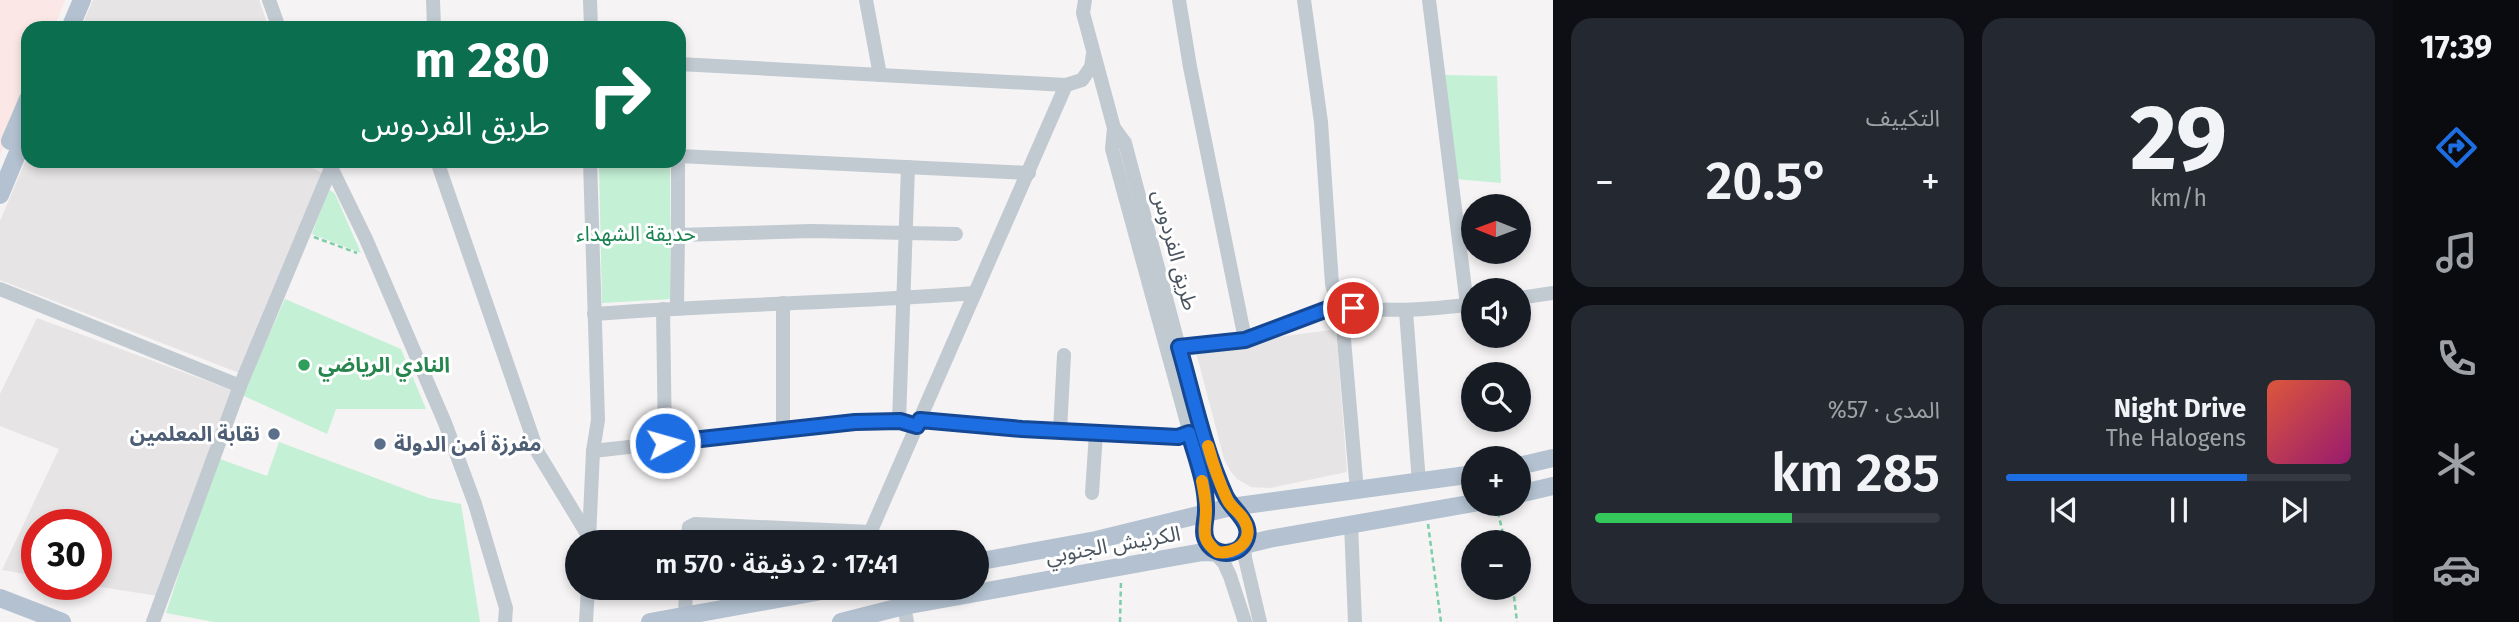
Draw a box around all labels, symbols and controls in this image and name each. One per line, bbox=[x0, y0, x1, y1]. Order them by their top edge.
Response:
text: 17:39 bbox=[2420, 28, 2492, 66]
text: 280 m bbox=[415, 31, 550, 90]
icon: right bbox=[574, 49, 665, 140]
text: 29 bbox=[2130, 84, 2227, 193]
text: التكييف bbox=[1866, 104, 1940, 132]
text: طريق الفردوس bbox=[361, 105, 550, 143]
icon: directions bbox=[2432, 123, 2481, 172]
text: 20.5° bbox=[1706, 150, 1829, 213]
text: − bbox=[1595, 159, 1614, 205]
text: + bbox=[1921, 159, 1940, 205]
text: km/h bbox=[2150, 184, 2207, 212]
street label: طريق الفردوس bbox=[1146, 187, 1204, 313]
north arrow bbox=[1461, 194, 1531, 264]
map controls bbox=[1461, 194, 1531, 600]
park label: حديقة الشهداء bbox=[576, 221, 696, 247]
icon: music bbox=[2432, 228, 2481, 277]
pin bbox=[1323, 278, 1383, 338]
button: sound bbox=[1461, 278, 1531, 348]
icon: arrive bbox=[1334, 289, 1372, 327]
icon: phone bbox=[2432, 334, 2481, 383]
place label: النادي الرياضي bbox=[318, 352, 450, 382]
marker: النادي الرياضي bbox=[296, 357, 312, 373]
button: search bbox=[1461, 362, 1531, 432]
text: Night Drive bbox=[2114, 393, 2246, 424]
text: المدى · 57% bbox=[1828, 396, 1940, 424]
position arrow bbox=[628, 406, 702, 480]
place label: نقابة المعلمين bbox=[130, 421, 260, 447]
text: The Halogens bbox=[2106, 424, 2246, 452]
marker: نقابة المعلمين bbox=[266, 426, 282, 442]
place label: مفرزة أمن الدولة bbox=[394, 430, 542, 457]
marker: مفرزة أمن الدولة bbox=[372, 436, 388, 452]
icon: climate bbox=[2432, 439, 2481, 488]
text: 285 km bbox=[1771, 442, 1940, 505]
button: + bbox=[1461, 446, 1531, 516]
icon: previous bbox=[2045, 491, 2083, 529]
icon: pause bbox=[2160, 491, 2198, 529]
icon: next bbox=[2275, 491, 2313, 529]
speed limit sign: 30 bbox=[21, 509, 112, 600]
street label: الكرنيش الجنوبي bbox=[1043, 520, 1183, 572]
button: − bbox=[1461, 530, 1531, 600]
icon: car bbox=[2432, 545, 2481, 594]
text: 17:41 · 2 دقيقة · 570 m bbox=[655, 549, 899, 580]

